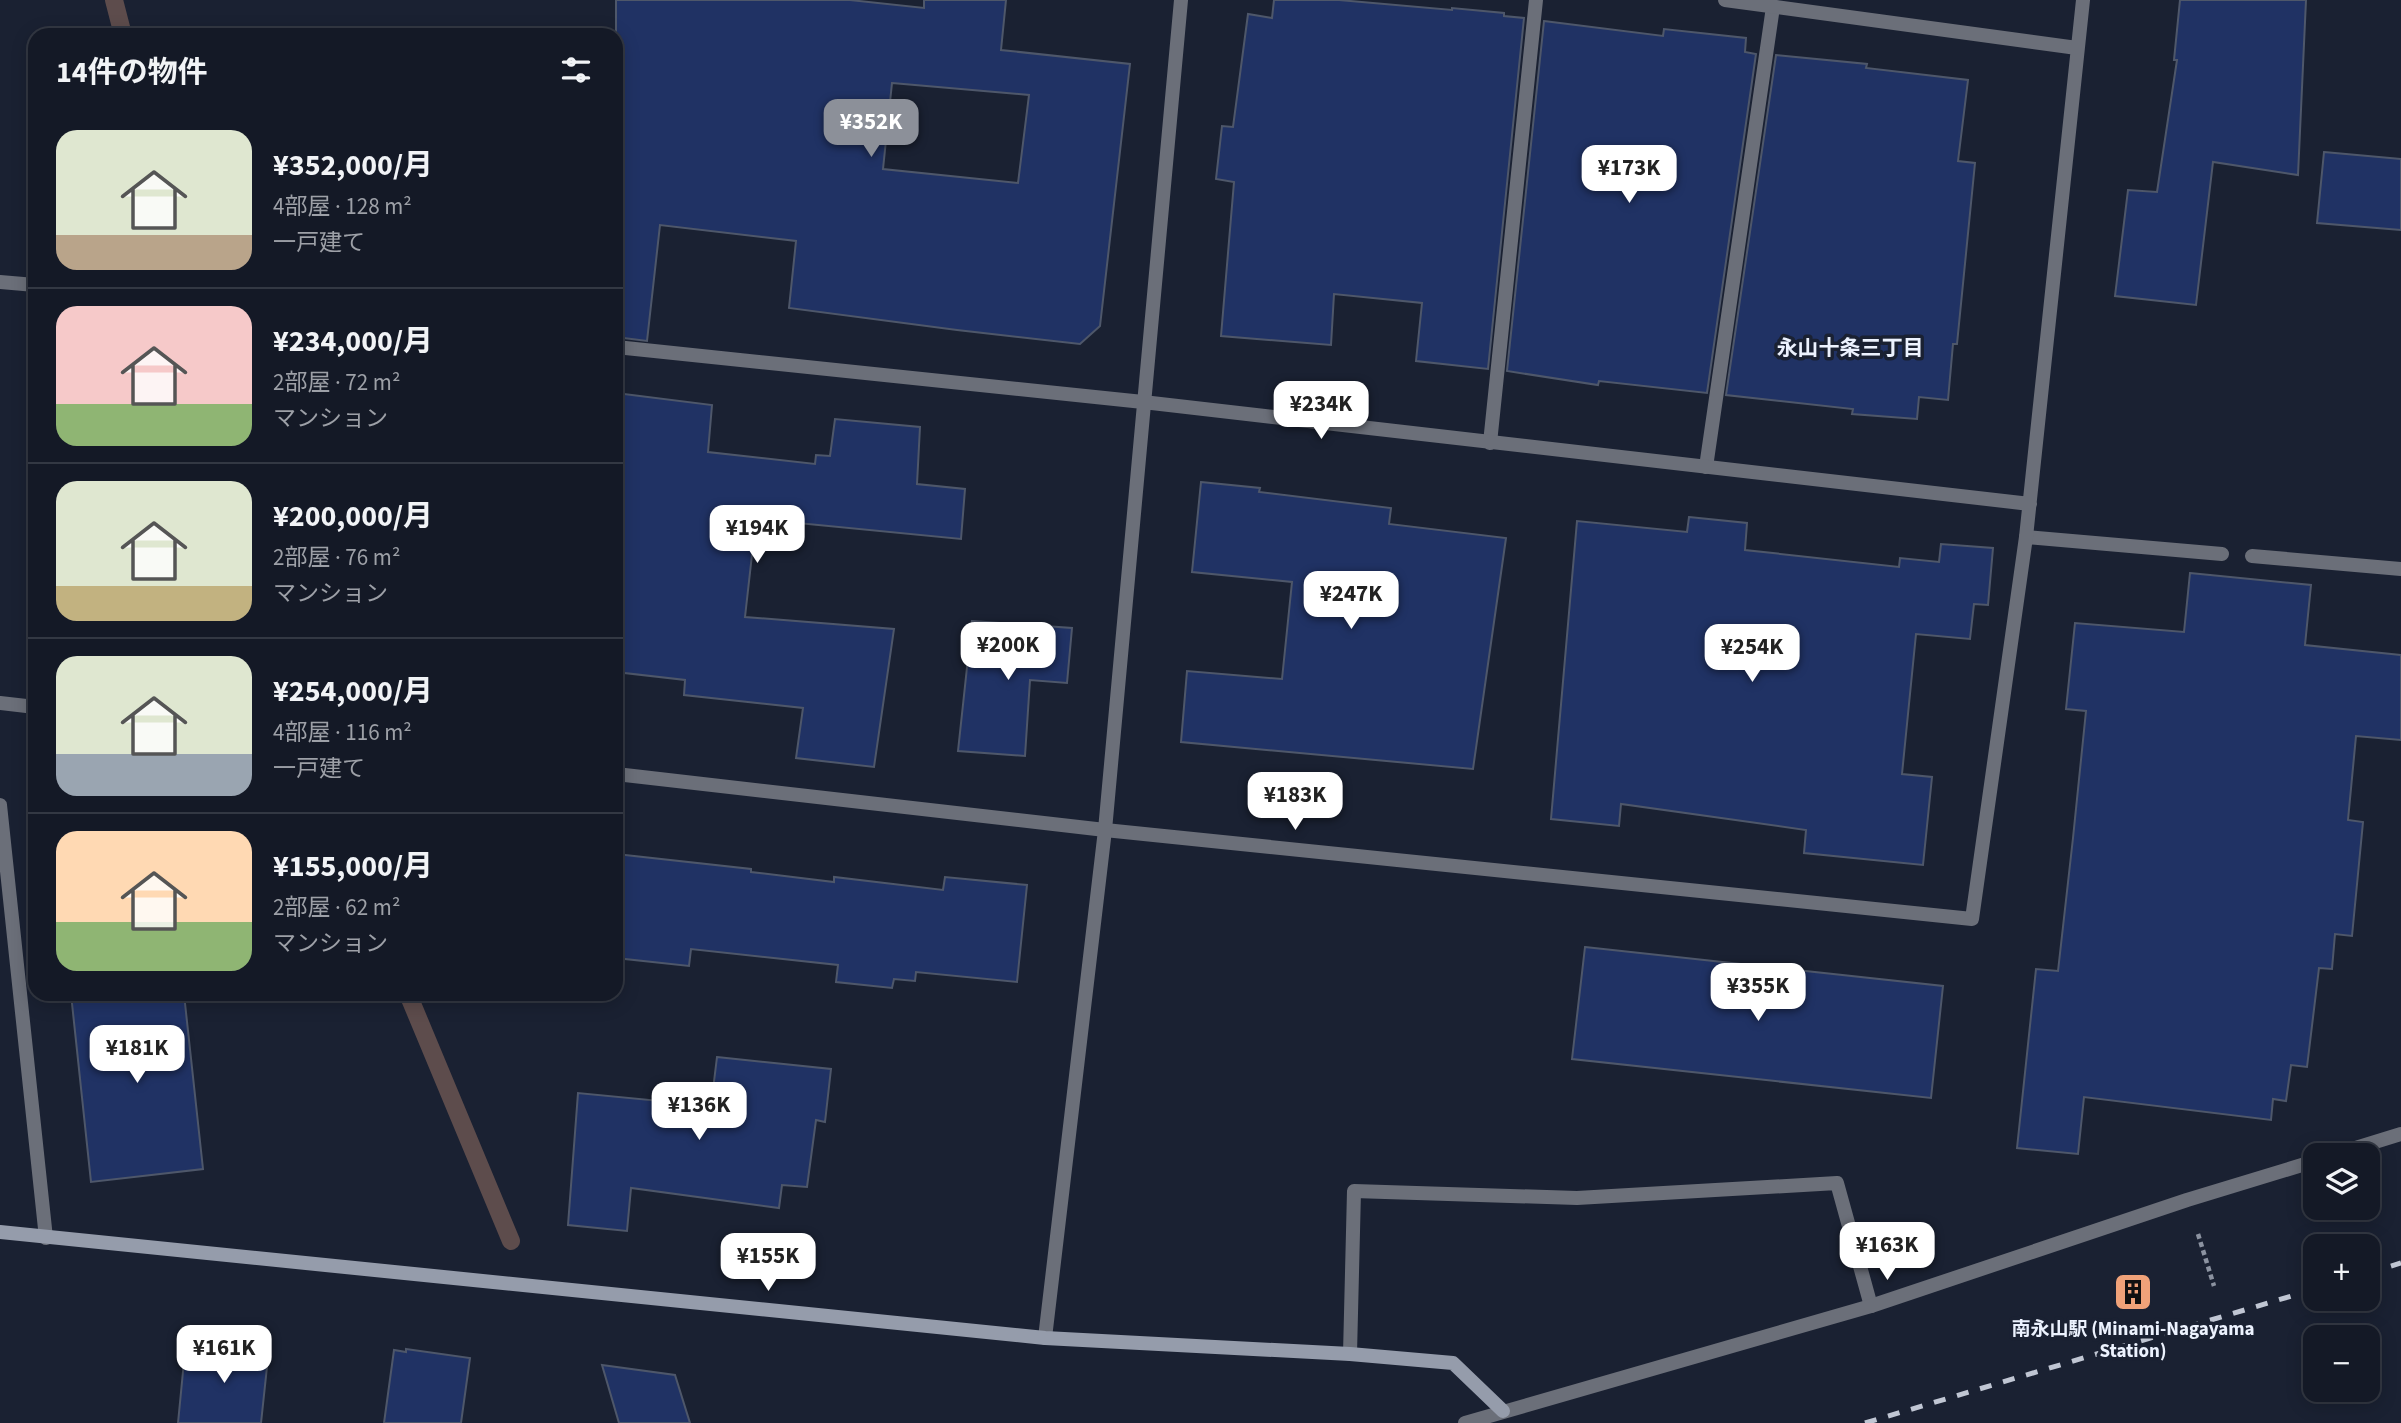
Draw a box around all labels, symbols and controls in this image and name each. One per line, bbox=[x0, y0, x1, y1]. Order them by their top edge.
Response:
text: 14件の物件 bbox=[56, 51, 208, 94]
icon: filters bbox=[557, 51, 595, 89]
pin: ¥352K bbox=[822, 100, 920, 159]
text: ¥352K bbox=[840, 105, 902, 138]
text: ¥352,000/月 bbox=[273, 144, 433, 187]
pin: ¥173K bbox=[1580, 146, 1678, 205]
text: ¥173K bbox=[1598, 151, 1660, 184]
icon: home bbox=[112, 158, 196, 242]
text: 4部屋 · 128 m² bbox=[273, 190, 412, 223]
text: 一戸建て bbox=[273, 226, 365, 259]
text: ¥234,000/月 bbox=[273, 320, 433, 363]
district label: 永山十条三丁目 bbox=[1777, 333, 1924, 363]
icon: home bbox=[112, 334, 196, 418]
text: 2部屋 · 72 m² bbox=[273, 366, 400, 399]
pin: ¥234K bbox=[1272, 382, 1370, 441]
text: ¥234K bbox=[1290, 387, 1352, 420]
text: マンション bbox=[273, 402, 388, 435]
text: ¥200,000/月 bbox=[273, 495, 433, 538]
pin: ¥194K bbox=[708, 505, 806, 565]
icon: home bbox=[112, 509, 196, 593]
text: ¥194K bbox=[726, 511, 788, 544]
text: 2部屋 · 76 m² bbox=[273, 541, 400, 574]
pin: ¥247K bbox=[1302, 572, 1400, 631]
text: マンション bbox=[273, 577, 388, 610]
text: ¥247K bbox=[1320, 577, 1382, 610]
pin: ¥200K bbox=[959, 622, 1057, 682]
pin: ¥254K bbox=[1703, 624, 1801, 684]
text: ¥200K bbox=[977, 628, 1039, 661]
text: ¥254K bbox=[1721, 630, 1783, 663]
text: ¥254,000/月 bbox=[273, 670, 433, 713]
icon: home bbox=[112, 684, 196, 768]
text: 4部屋 · 116 m² bbox=[273, 716, 412, 749]
text: 一戸建て bbox=[273, 752, 365, 785]
pin: ¥183K bbox=[1246, 772, 1344, 832]
text: ¥183K bbox=[1264, 778, 1326, 811]
text: ¥155,000/月 bbox=[273, 845, 433, 888]
icon: home bbox=[112, 859, 196, 943]
text: 2部屋 · 62 m² bbox=[273, 891, 400, 924]
text: マンション bbox=[273, 927, 388, 960]
pin: ¥355K bbox=[1709, 964, 1807, 1023]
text: ¥355K bbox=[1727, 969, 1789, 1002]
pin: ¥181K bbox=[88, 1026, 186, 1085]
text: ¥181K bbox=[106, 1031, 168, 1064]
pin: ¥136K bbox=[650, 1082, 748, 1142]
text: ¥136K bbox=[668, 1088, 730, 1121]
map controls bbox=[2303, 1143, 2380, 1402]
button: layers bbox=[2303, 1143, 2380, 1220]
pin: ¥163K bbox=[1838, 1222, 1936, 1282]
text: ¥163K bbox=[1856, 1228, 1918, 1261]
pin: ¥155K bbox=[719, 1234, 817, 1293]
button: + bbox=[2303, 1234, 2380, 1311]
text: ¥155K bbox=[737, 1239, 799, 1272]
building icon: 南永山駅 (Minami-Nagayama Station) bbox=[2112, 1271, 2154, 1313]
place label: 南永山駅 (Minami-Nagayama Station) bbox=[2011, 1316, 2255, 1365]
button: − bbox=[2303, 1325, 2380, 1402]
pin: ¥161K bbox=[175, 1326, 273, 1385]
text: ¥161K bbox=[193, 1331, 255, 1364]

